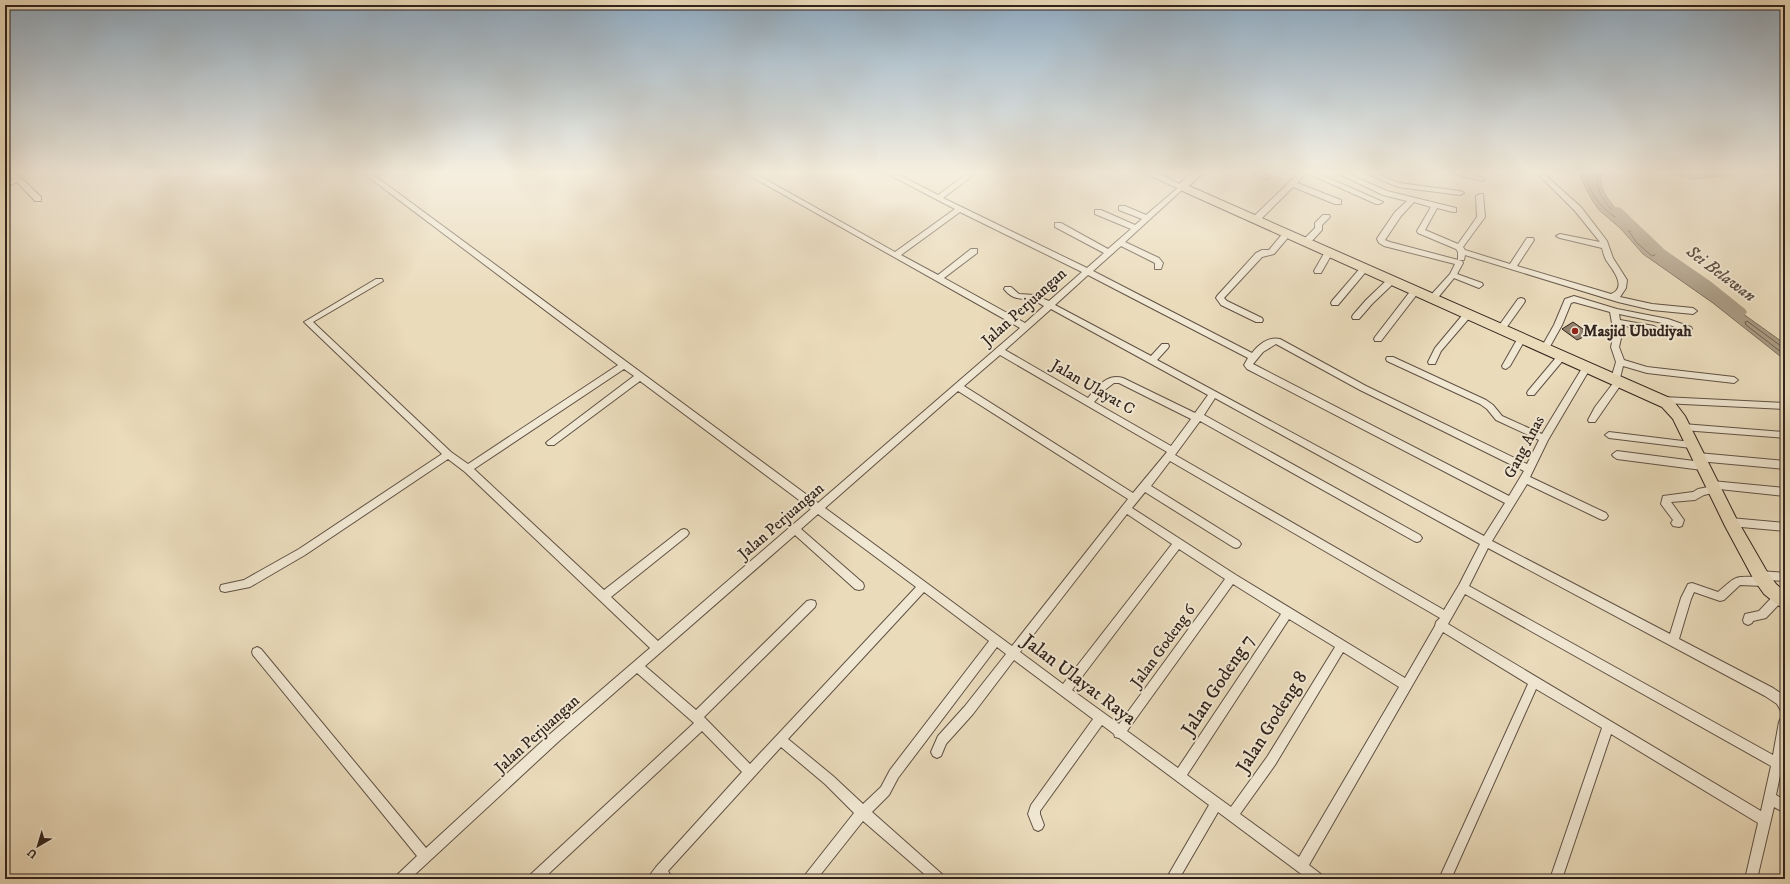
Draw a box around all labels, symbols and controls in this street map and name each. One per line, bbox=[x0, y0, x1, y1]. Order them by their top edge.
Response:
water label: Sei Belawan bbox=[1681, 240, 1760, 307]
street label: Jalan Perjuangan bbox=[976, 263, 1071, 352]
place label: Masjid Ubudiyah bbox=[1583, 321, 1692, 341]
marker: Masjid Ubudiyah bbox=[1570, 326, 1580, 336]
street label: Jalan Ulayat C bbox=[1046, 354, 1139, 419]
street label: Gang Anas bbox=[1499, 412, 1549, 482]
street label: Jalan Perjuangan bbox=[732, 478, 829, 565]
street label: Jalan Godeng 6 bbox=[1125, 600, 1200, 693]
street label: Jalan Ulayat Raya bbox=[1016, 629, 1140, 730]
street label: Jalan Godeng 7 bbox=[1176, 630, 1259, 742]
street label: Jalan Godeng 8 bbox=[1231, 667, 1312, 779]
street label: Jalan Perjuangan bbox=[489, 690, 584, 779]
north arrow bbox=[18, 826, 58, 866]
text: U bbox=[24, 845, 40, 861]

